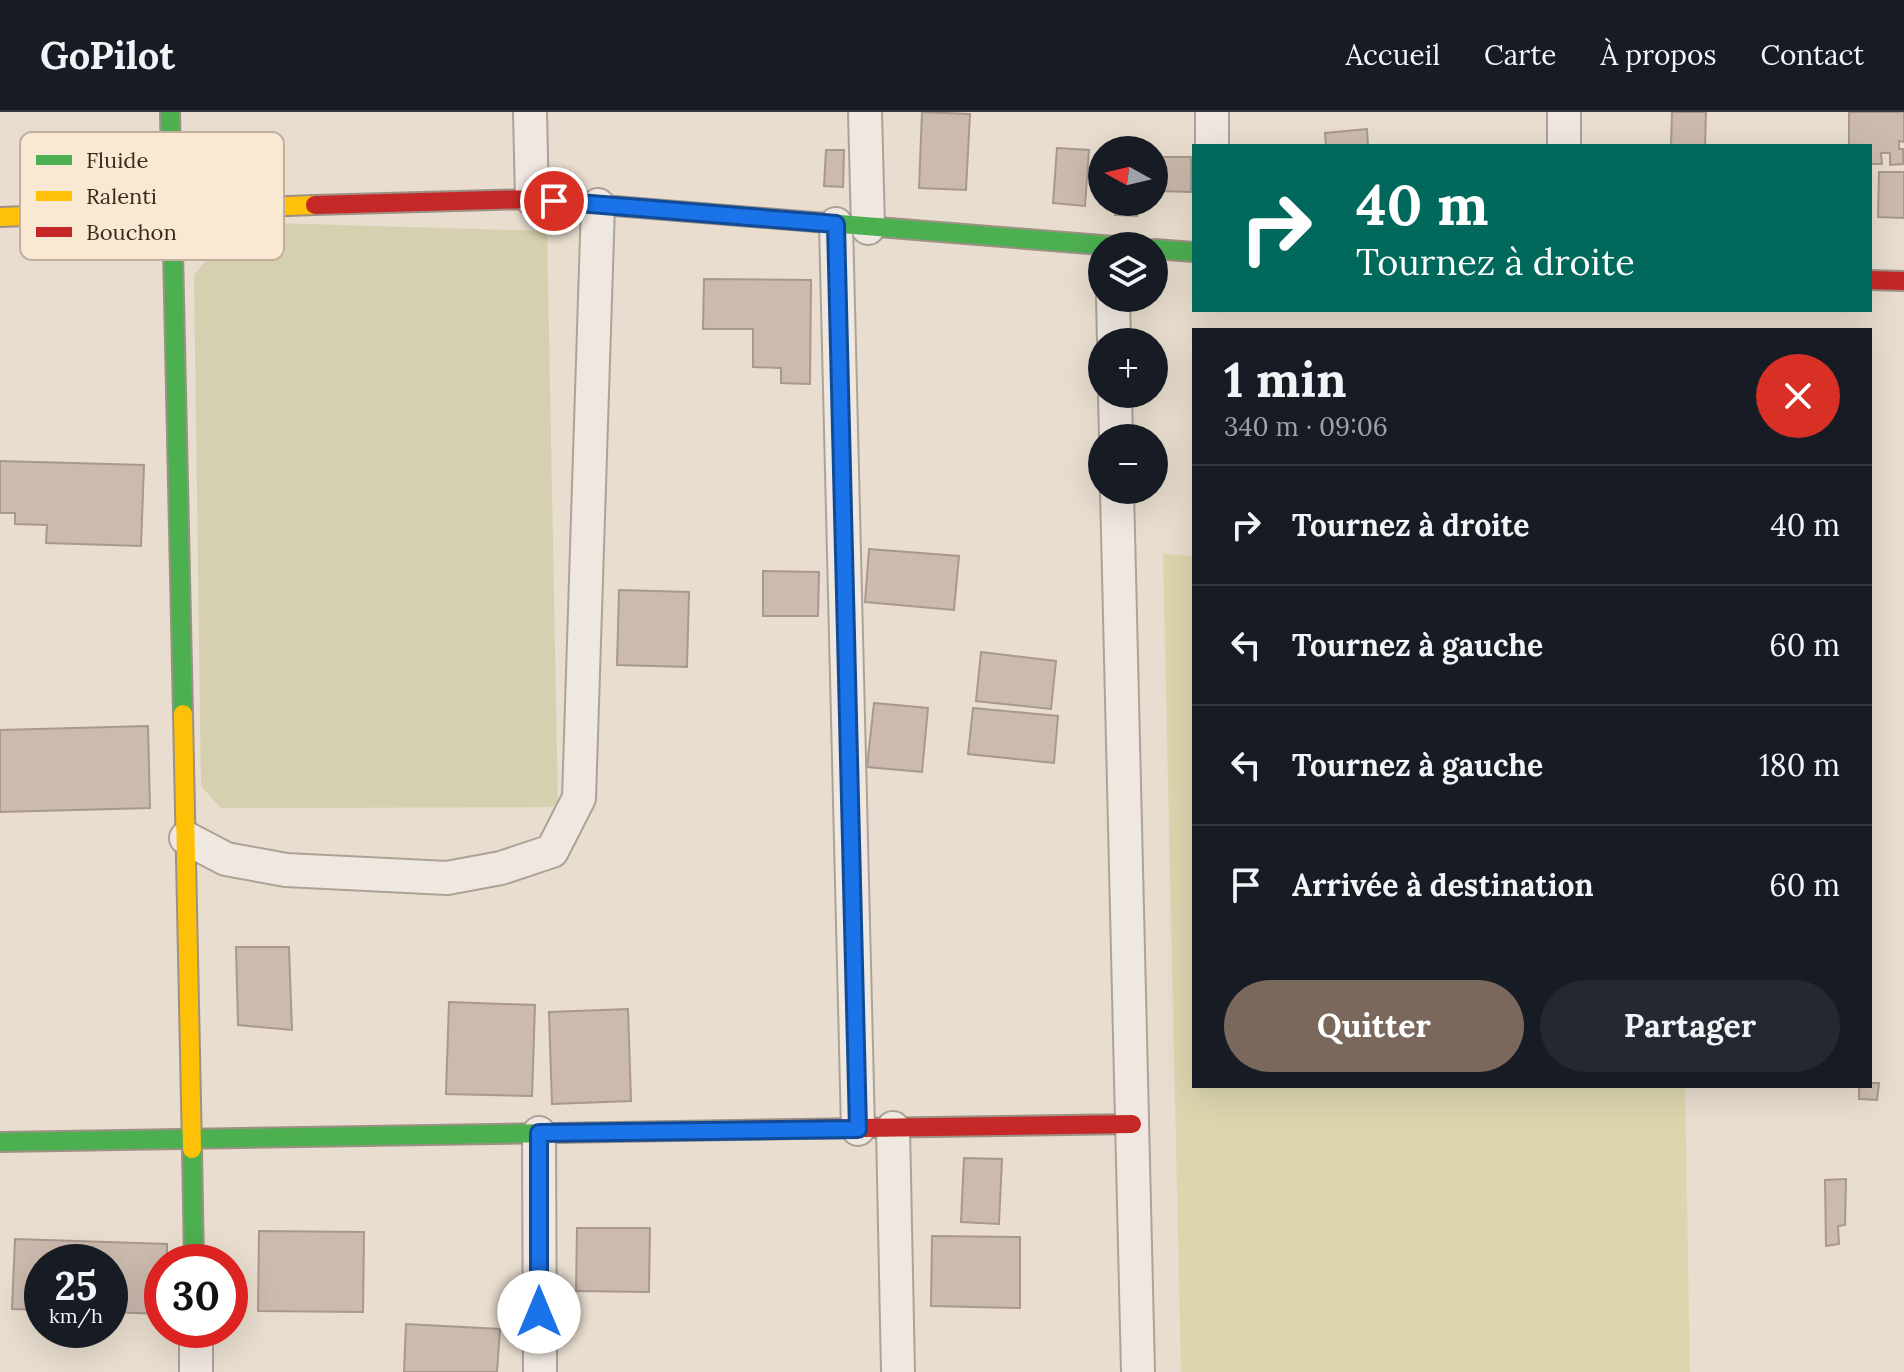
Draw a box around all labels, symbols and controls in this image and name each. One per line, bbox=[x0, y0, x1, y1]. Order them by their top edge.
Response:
text: GoPilot bbox=[40, 31, 175, 79]
text: Accueil bbox=[1346, 37, 1440, 73]
text: Carte bbox=[1484, 37, 1556, 73]
text: À propos bbox=[1600, 37, 1716, 73]
text: Contact bbox=[1760, 37, 1864, 73]
legend bbox=[20, 132, 284, 260]
north arrow bbox=[1088, 136, 1168, 216]
map controls bbox=[1088, 136, 1168, 504]
text: Fluide bbox=[86, 146, 149, 174]
pin bbox=[520, 167, 588, 235]
text: 40 m bbox=[1356, 169, 1489, 240]
icon: right bbox=[1224, 176, 1328, 280]
icon: arrive bbox=[532, 179, 576, 223]
text: Ralenti bbox=[86, 182, 157, 210]
text: Bouchon bbox=[86, 218, 177, 246]
button: layers bbox=[1088, 232, 1168, 312]
text: Tournez à droite bbox=[1356, 239, 1635, 285]
button: + bbox=[1088, 328, 1168, 408]
text: 1 min bbox=[1224, 349, 1347, 410]
button: close bbox=[1756, 354, 1840, 438]
text: 340 m · 09:06 bbox=[1224, 410, 1388, 443]
button: − bbox=[1088, 424, 1168, 504]
icon: right bbox=[1224, 503, 1268, 547]
text: Tournez à droite bbox=[1292, 506, 1529, 544]
text: 40 m bbox=[1770, 506, 1840, 544]
icon: left bbox=[1224, 623, 1268, 667]
text: Tournez à gauche bbox=[1292, 626, 1543, 664]
text: 60 m bbox=[1769, 626, 1840, 664]
icon: left bbox=[1224, 743, 1268, 787]
text: Tournez à gauche bbox=[1292, 746, 1543, 784]
text: 180 m bbox=[1759, 746, 1840, 784]
icon: arrive bbox=[1224, 863, 1268, 907]
text: Arrivée à destination bbox=[1292, 866, 1594, 904]
text: 60 m bbox=[1769, 866, 1840, 904]
button: Quitter bbox=[1224, 980, 1524, 1072]
button: Partager bbox=[1540, 980, 1840, 1072]
speed limit sign: 30 bbox=[144, 1244, 248, 1348]
text: 25 bbox=[55, 1260, 97, 1311]
position arrow bbox=[497, 1270, 581, 1354]
text: km/h bbox=[49, 1303, 103, 1328]

